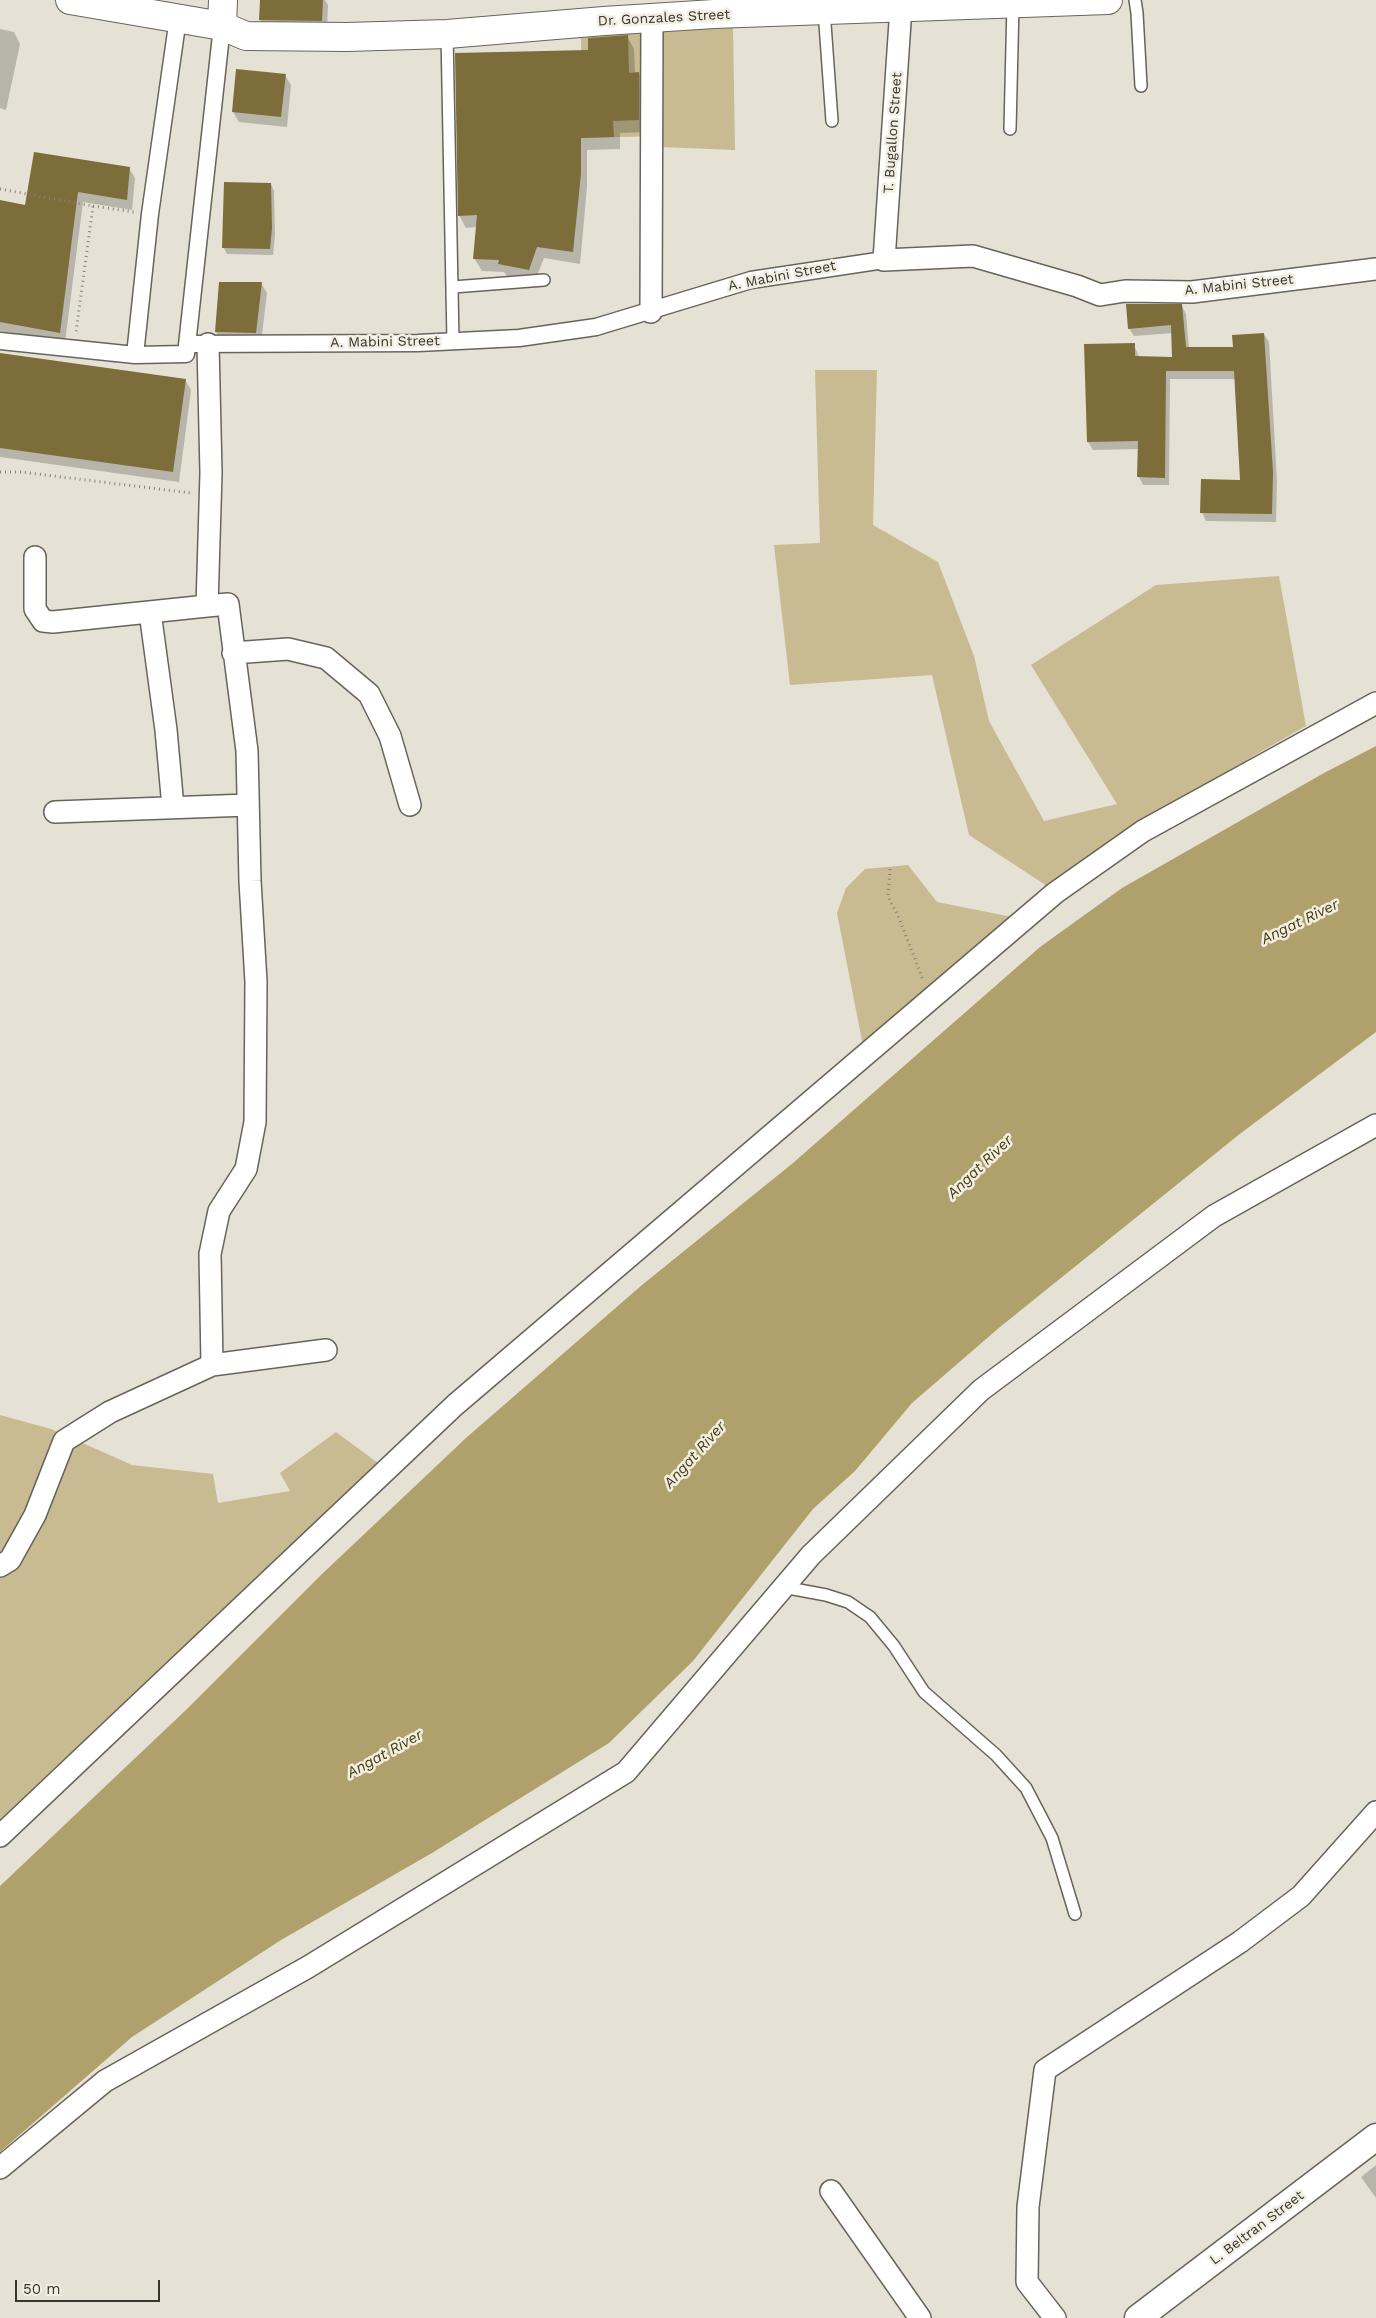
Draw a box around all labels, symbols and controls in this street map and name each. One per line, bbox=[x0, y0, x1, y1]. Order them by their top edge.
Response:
street label: Dr. Gonzales Street bbox=[597, 6, 731, 30]
street label: T. Bugallon Street bbox=[880, 72, 906, 194]
street label: A. Mabini Street bbox=[727, 257, 837, 295]
street label: A. Mabini Street bbox=[1184, 271, 1294, 299]
street label: A. Mabini Street bbox=[330, 333, 440, 351]
water label: Angat River bbox=[1258, 896, 1342, 948]
water label: Angat River bbox=[944, 1131, 1016, 1203]
water label: Angat River bbox=[660, 1418, 730, 1492]
water label: Angat River bbox=[344, 1726, 426, 1782]
street label: L. Beltran Street bbox=[1207, 2187, 1307, 2269]
scale bar bbox=[18, 2270, 162, 2302]
text: 50 m bbox=[23, 2280, 60, 2298]

